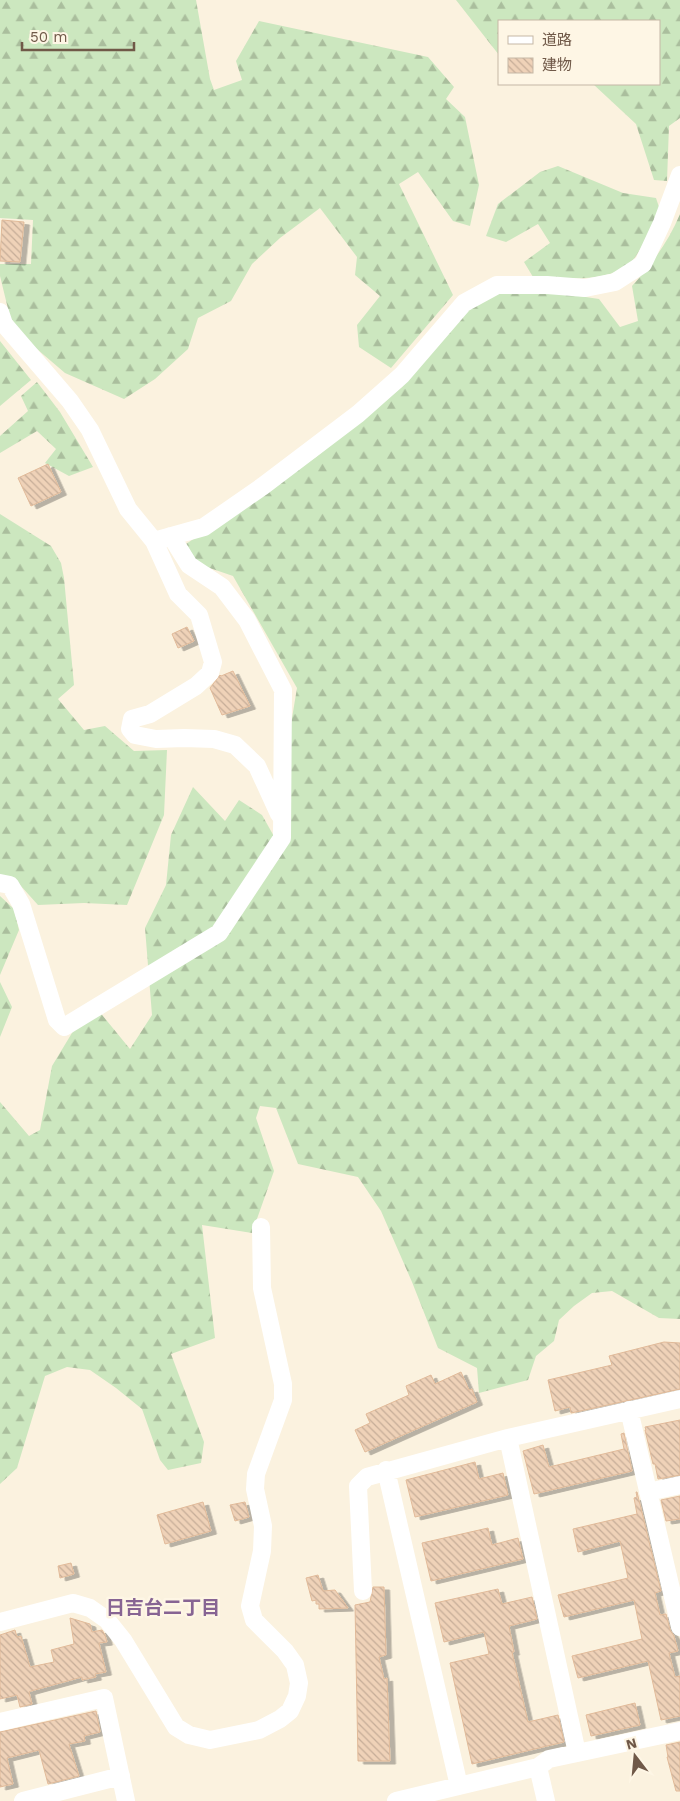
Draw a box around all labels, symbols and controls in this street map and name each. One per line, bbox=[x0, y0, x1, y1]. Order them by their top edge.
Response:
scale bar bbox=[22, 20, 135, 52]
legend bbox=[498, 20, 660, 85]
text: 50 m bbox=[30, 28, 67, 46]
text: 道路 bbox=[542, 31, 572, 49]
text: 建物 bbox=[542, 56, 572, 74]
district label: 日吉台二丁目 bbox=[106, 1596, 220, 1619]
north arrow bbox=[610, 1731, 660, 1781]
text: N bbox=[624, 1734, 639, 1753]

